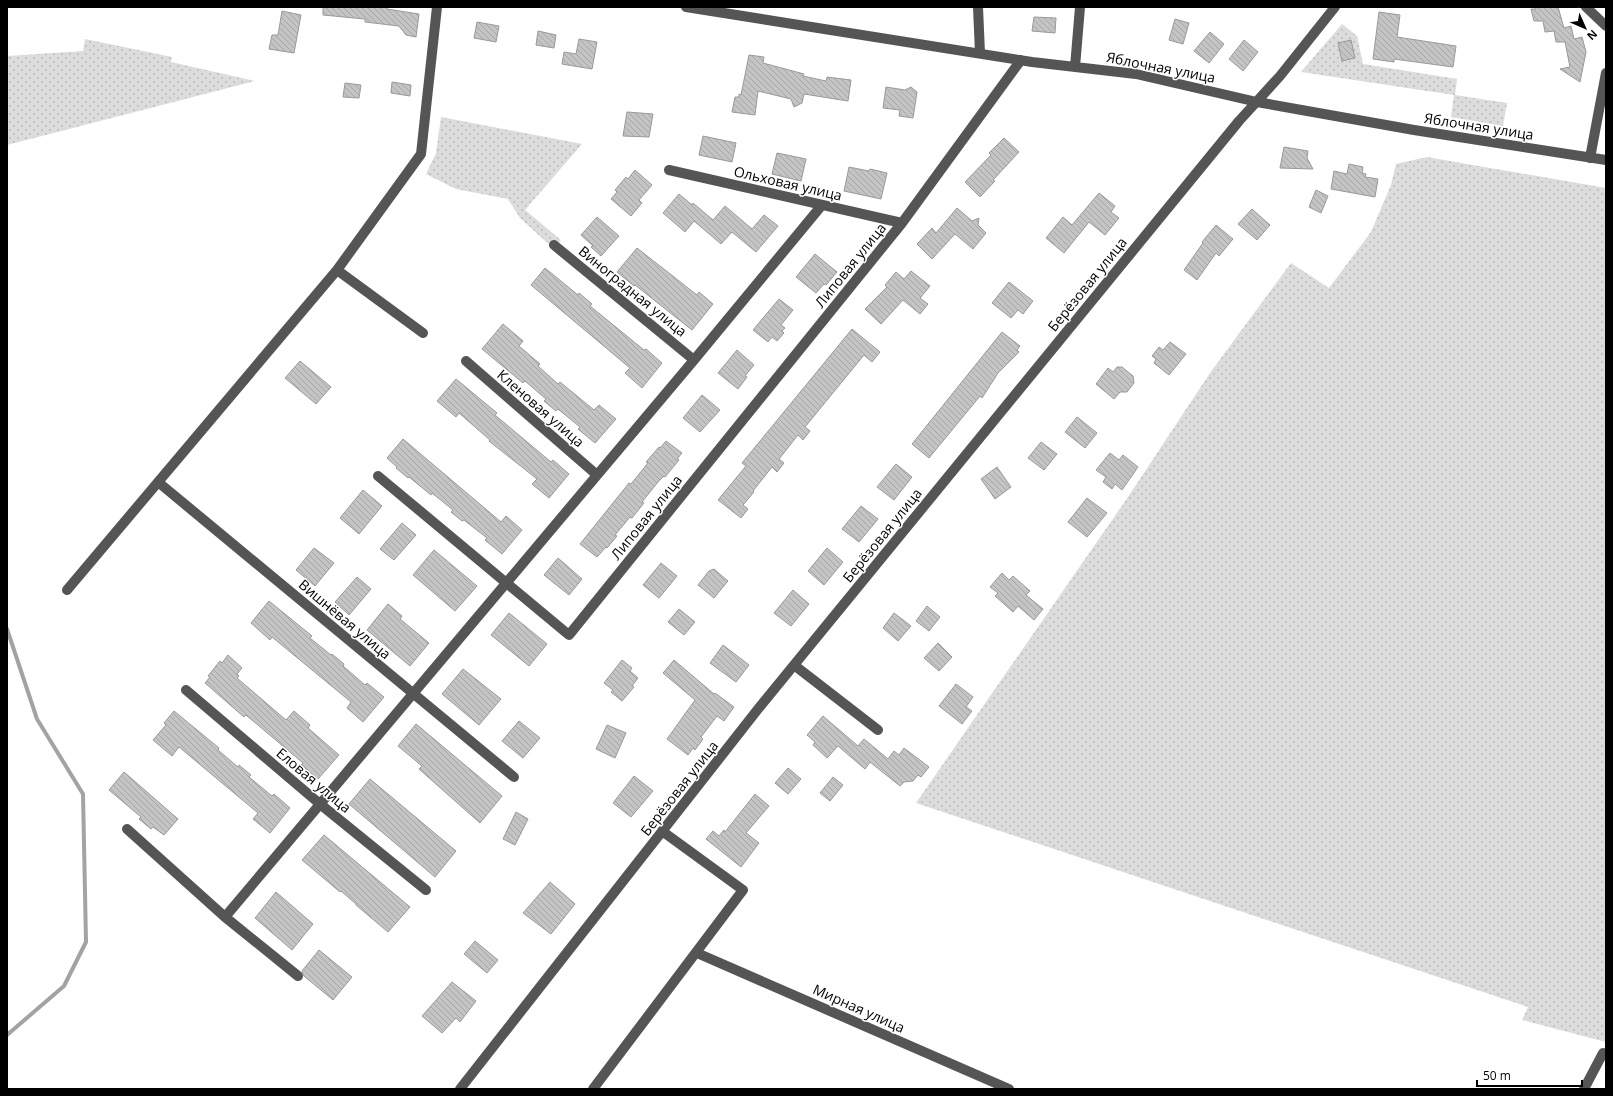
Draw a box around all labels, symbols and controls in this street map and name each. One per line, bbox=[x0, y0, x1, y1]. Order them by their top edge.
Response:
north arrow bbox=[1565, 8, 1605, 48]
text: N bbox=[1584, 27, 1601, 44]
street label: Яблочная улица bbox=[1105, 47, 1217, 87]
street label: Яблочная улица bbox=[1423, 108, 1535, 144]
street label: Ольховая улица bbox=[732, 161, 844, 205]
street label: Липовая улица bbox=[810, 219, 890, 311]
street label: Берёзовая улица bbox=[1043, 233, 1131, 335]
street label: Виноградная улица bbox=[575, 241, 691, 341]
street label: Кленовая улица bbox=[493, 365, 589, 451]
street label: Липовая улица bbox=[606, 471, 686, 563]
street label: Берёзовая улица bbox=[838, 484, 926, 586]
street label: Вишнёвая улица bbox=[295, 575, 395, 663]
street label: Берёзовая улица bbox=[636, 737, 722, 839]
street label: Еловая улица bbox=[273, 743, 355, 817]
street label: Мирная улица bbox=[810, 979, 908, 1037]
scale bar bbox=[1477, 1062, 1582, 1088]
text: 50 m bbox=[1483, 1067, 1511, 1084]

